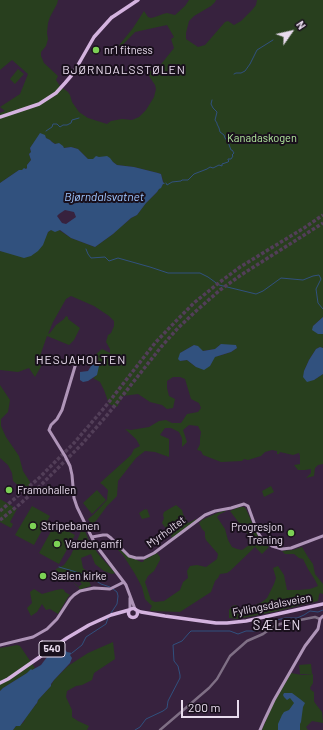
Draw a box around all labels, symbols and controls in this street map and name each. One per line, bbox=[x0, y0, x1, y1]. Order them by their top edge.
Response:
north arrow bbox=[271, 12, 311, 52]
text: N bbox=[294, 18, 309, 32]
place label: nr1 fitness bbox=[104, 43, 153, 57]
marker: nr1 fitness bbox=[91, 45, 101, 55]
district label: BJØRNDALSSTØLEN bbox=[62, 63, 186, 77]
park label: Kanadaskogen bbox=[227, 131, 297, 145]
water label: Bjørndalsvatnet bbox=[64, 190, 144, 204]
district label: HESJAHOLTEN bbox=[36, 353, 126, 367]
place label: Framohallen bbox=[17, 483, 76, 497]
marker: Framohallen bbox=[4, 485, 14, 495]
street label: Myrholtet bbox=[144, 513, 188, 551]
place label: Stripebanen bbox=[41, 519, 99, 533]
place label: Progresjon Trening bbox=[231, 520, 283, 546]
marker: Stripebanen bbox=[28, 521, 38, 531]
marker: Progresjon Trening bbox=[286, 528, 296, 538]
place label: Varden amfi bbox=[65, 537, 122, 551]
marker: Varden amfi bbox=[52, 539, 62, 549]
place label: Sælen kirke bbox=[51, 569, 107, 583]
marker: Sælen kirke bbox=[38, 571, 48, 581]
street label: Fyllingsdalsveien bbox=[231, 591, 313, 619]
district label: SÆLEN bbox=[253, 618, 301, 634]
road number: 540 bbox=[39, 641, 65, 657]
scale bar bbox=[183, 692, 241, 718]
text: 200 m bbox=[188, 700, 220, 714]

